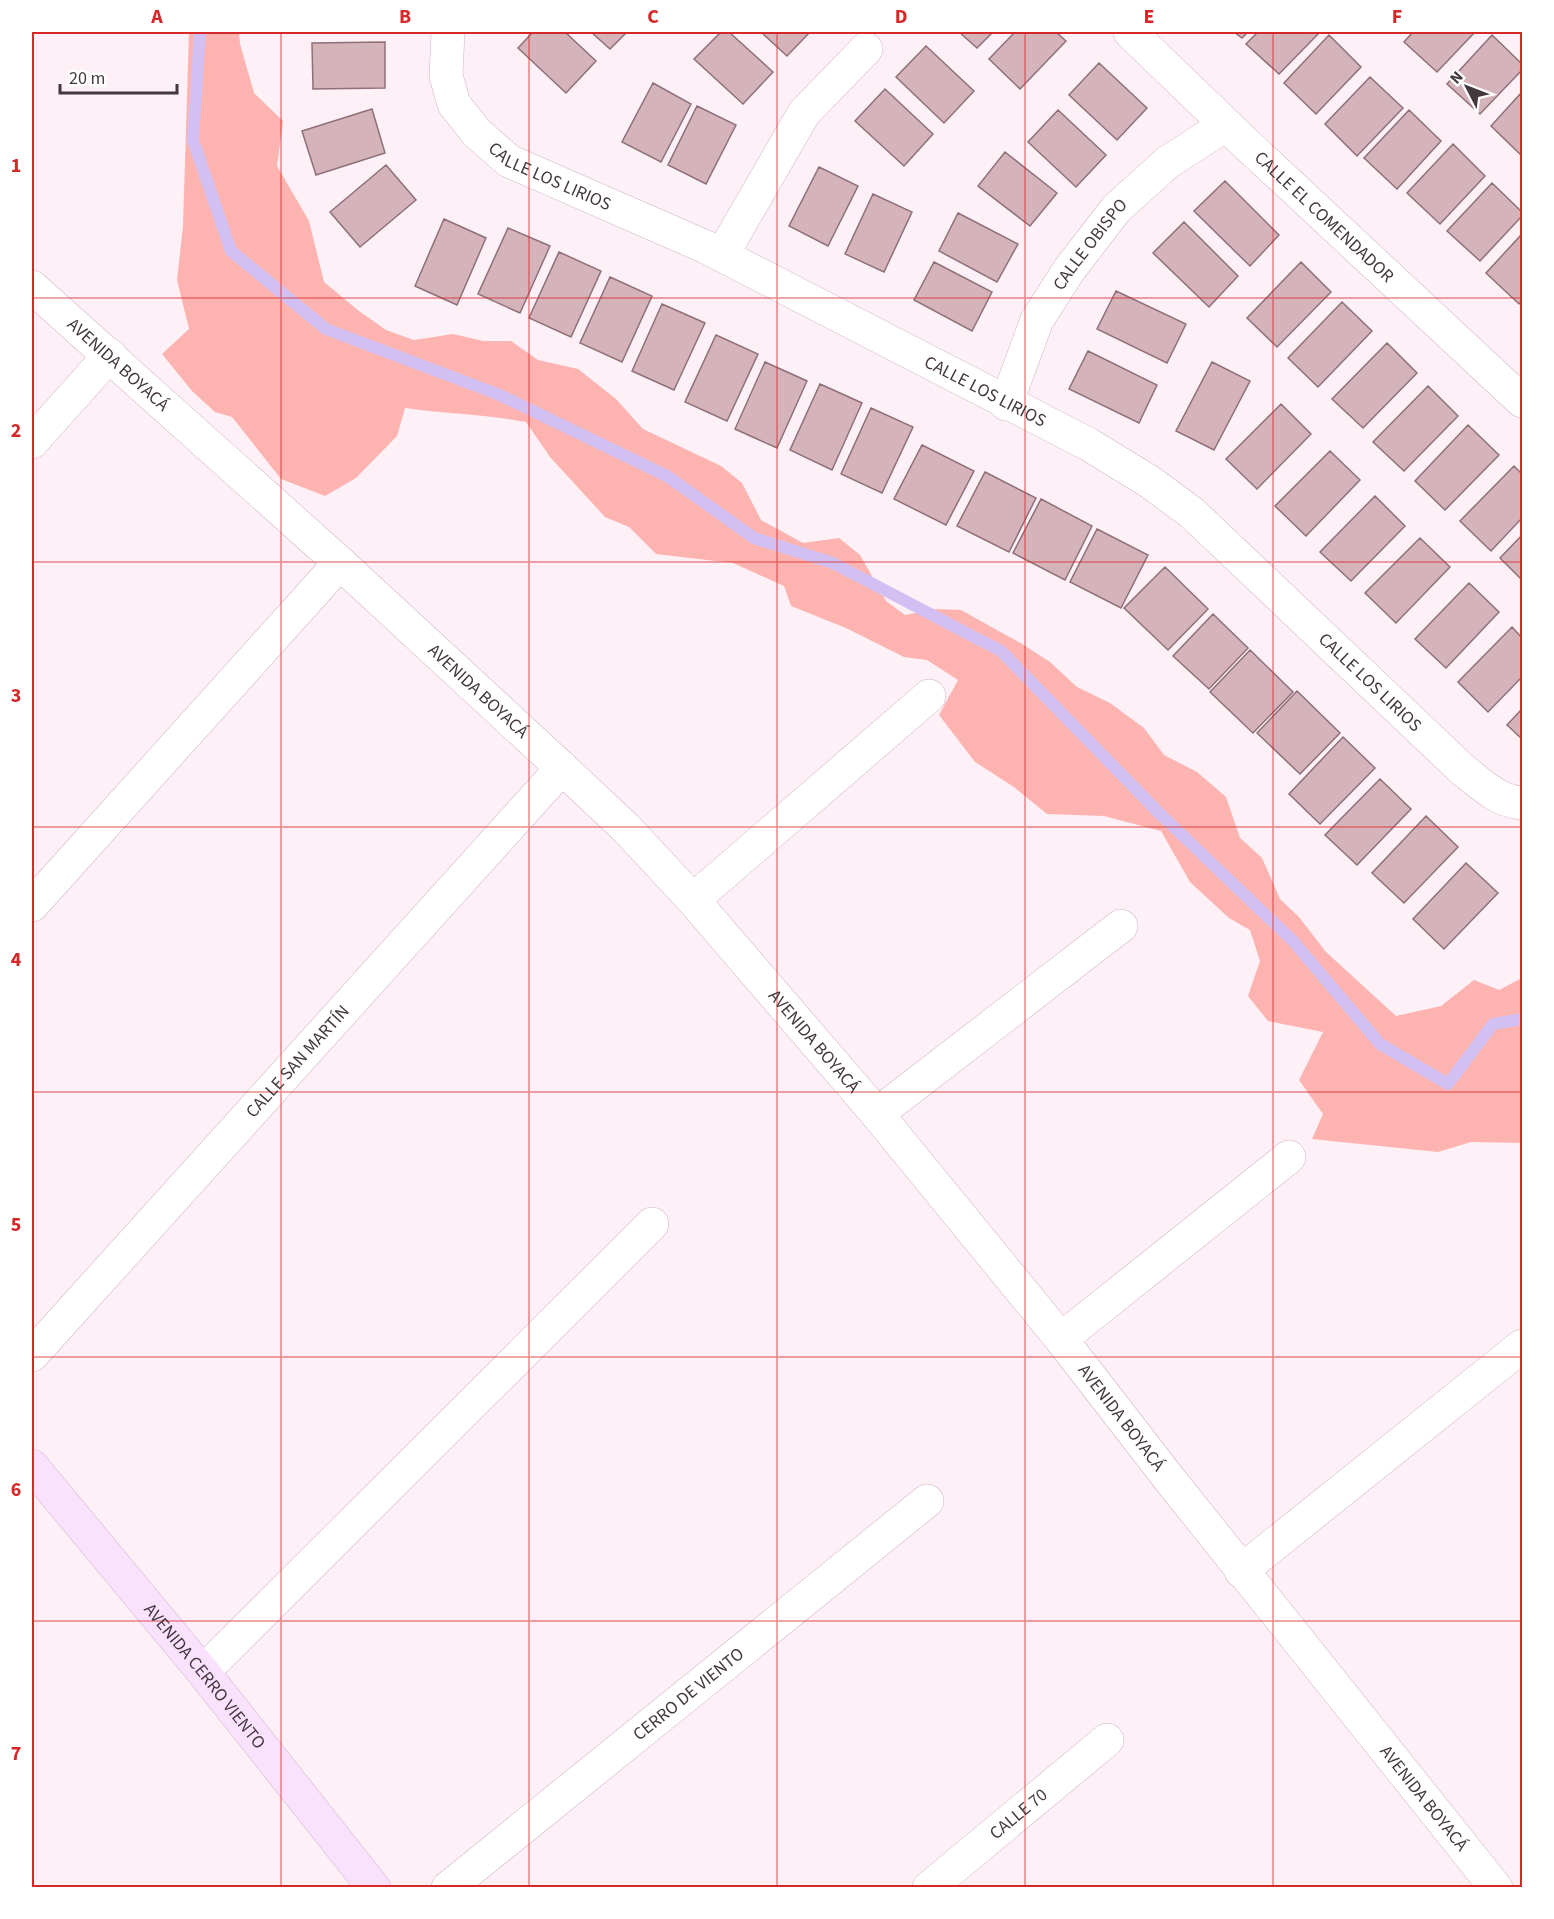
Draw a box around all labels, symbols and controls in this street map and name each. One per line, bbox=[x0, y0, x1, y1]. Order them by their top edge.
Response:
text: A bbox=[150, 3, 163, 31]
text: B bbox=[399, 3, 411, 31]
text: C bbox=[647, 3, 659, 31]
text: D bbox=[895, 3, 907, 31]
text: E bbox=[1144, 3, 1154, 31]
text: F bbox=[1392, 3, 1402, 31]
scale bar bbox=[60, 57, 177, 95]
north arrow bbox=[1437, 57, 1497, 117]
text: 20 m bbox=[69, 66, 105, 91]
text: N bbox=[1445, 66, 1468, 89]
street label: CALLE LOS LIRIOS bbox=[483, 136, 615, 217]
street label: CALLE EL COMENDADOR bbox=[1249, 145, 1399, 288]
text: 1 bbox=[11, 152, 21, 180]
street label: CALLE OBISPO bbox=[1047, 192, 1133, 295]
street label: AVENIDA BOYACÁ bbox=[62, 312, 175, 417]
street label: CALLE LOS LIRIOS bbox=[920, 349, 1051, 433]
text: 2 bbox=[11, 417, 21, 445]
street label: CALLE LOS LIRIOS bbox=[1313, 627, 1428, 737]
street label: AVENIDA BOYACÁ bbox=[422, 638, 535, 744]
text: 3 bbox=[11, 682, 21, 710]
text: 4 bbox=[11, 946, 22, 974]
street label: AVENIDA BOYACÁ bbox=[763, 984, 866, 1098]
street label: CALLE SAN MARTÍN bbox=[240, 999, 355, 1123]
text: 5 bbox=[11, 1211, 21, 1239]
street label: AVENIDA BOYACÁ bbox=[1072, 1359, 1171, 1476]
text: 6 bbox=[11, 1476, 21, 1504]
street label: AVENIDA CERRO VIENTO bbox=[138, 1598, 272, 1754]
street label: CERRO DE VIENTO bbox=[627, 1641, 749, 1746]
text: 7 bbox=[11, 1740, 21, 1768]
street label: AVENIDA BOYACÁ bbox=[1374, 1740, 1474, 1856]
street label: CALLE 70 bbox=[984, 1782, 1053, 1845]

